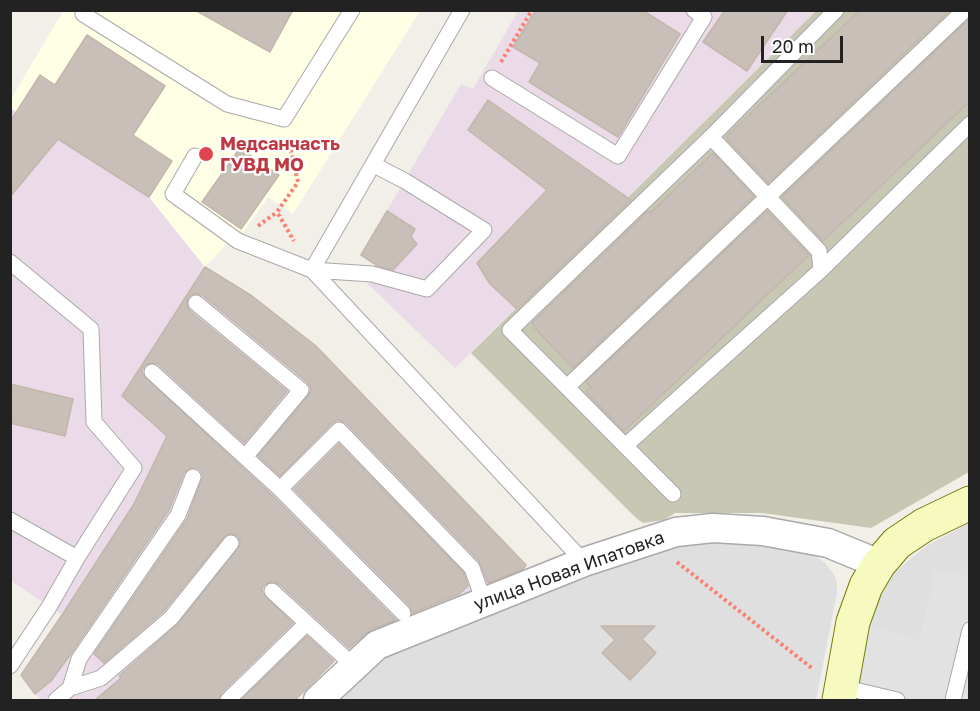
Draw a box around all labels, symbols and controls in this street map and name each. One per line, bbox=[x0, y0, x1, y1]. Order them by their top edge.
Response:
scale bar bbox=[764, 24, 846, 62]
text: 20 m bbox=[772, 35, 814, 57]
place label: Медсанчасть ГУВД МО bbox=[220, 133, 340, 176]
marker: Медсанчасть ГУВД МО bbox=[197, 145, 215, 163]
street label: улица Новая Ипатовка bbox=[471, 526, 667, 616]

